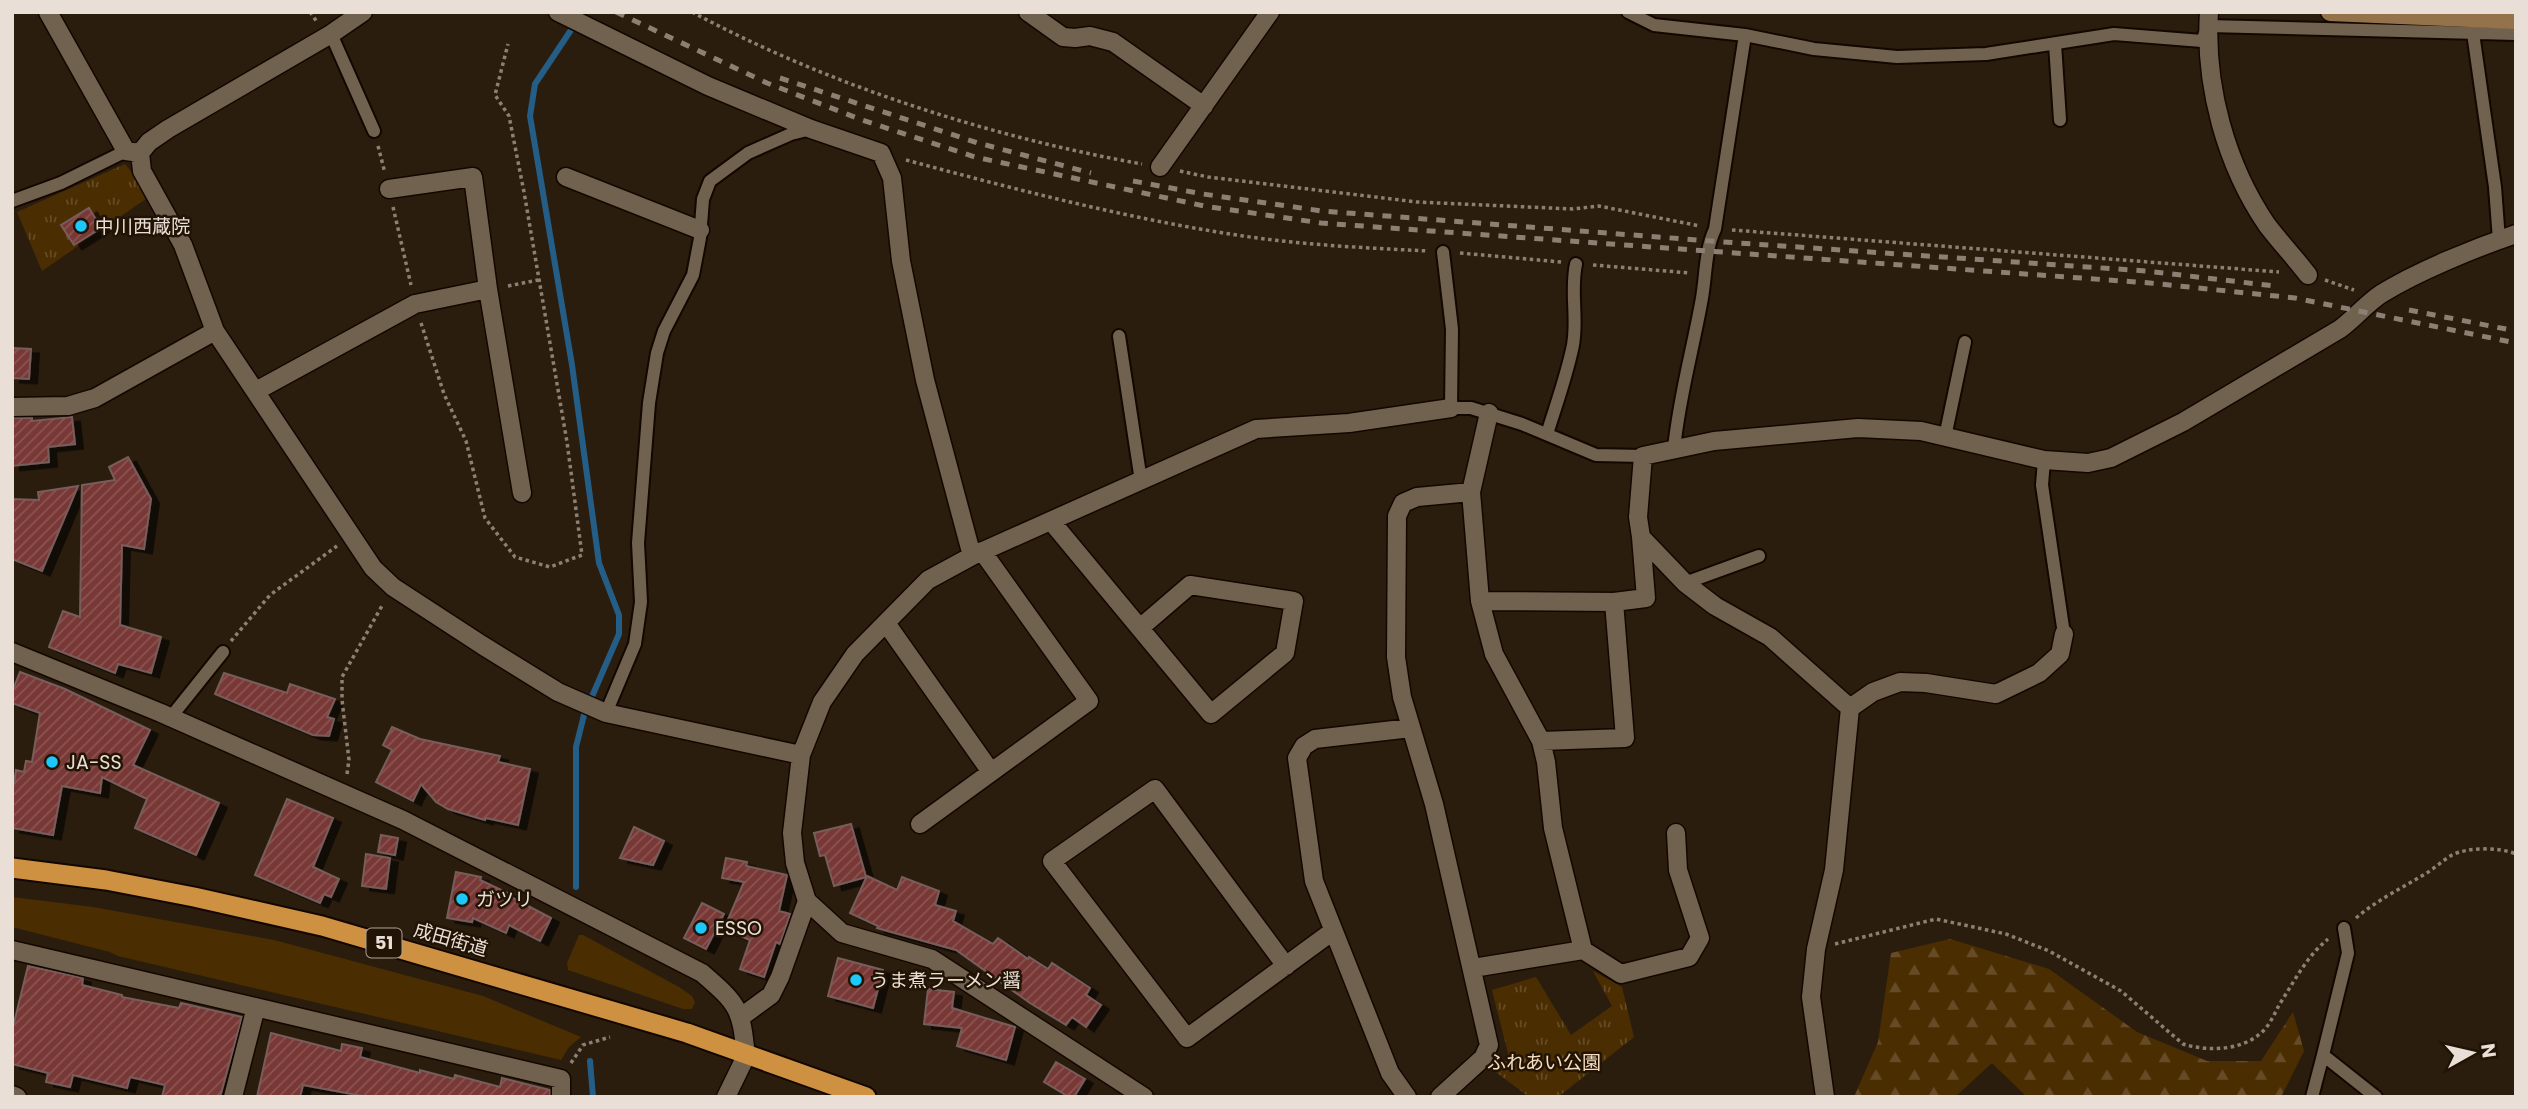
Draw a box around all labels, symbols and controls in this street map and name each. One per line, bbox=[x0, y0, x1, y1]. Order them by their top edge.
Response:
place label: 中川西蔵院 bbox=[95, 213, 190, 240]
marker: 中川西蔵院 bbox=[73, 218, 89, 234]
place label: JA-SS bbox=[66, 749, 122, 776]
marker: JA-SS bbox=[44, 754, 60, 770]
place label: ガツリ bbox=[476, 886, 533, 913]
marker: ガツリ bbox=[454, 891, 470, 907]
place label: ESSO bbox=[715, 915, 762, 942]
street label: 成田街道 bbox=[411, 916, 491, 963]
marker: ESSO bbox=[693, 920, 709, 936]
road number: 51 bbox=[366, 928, 402, 958]
place label: うま煮ラーメン醤 bbox=[870, 967, 1021, 994]
marker: うま煮ラーメン醤 bbox=[848, 972, 864, 988]
north arrow bbox=[2437, 1018, 2507, 1088]
text: N bbox=[2474, 1042, 2503, 1060]
park label: ふれあい公園 bbox=[1487, 1049, 1601, 1076]

